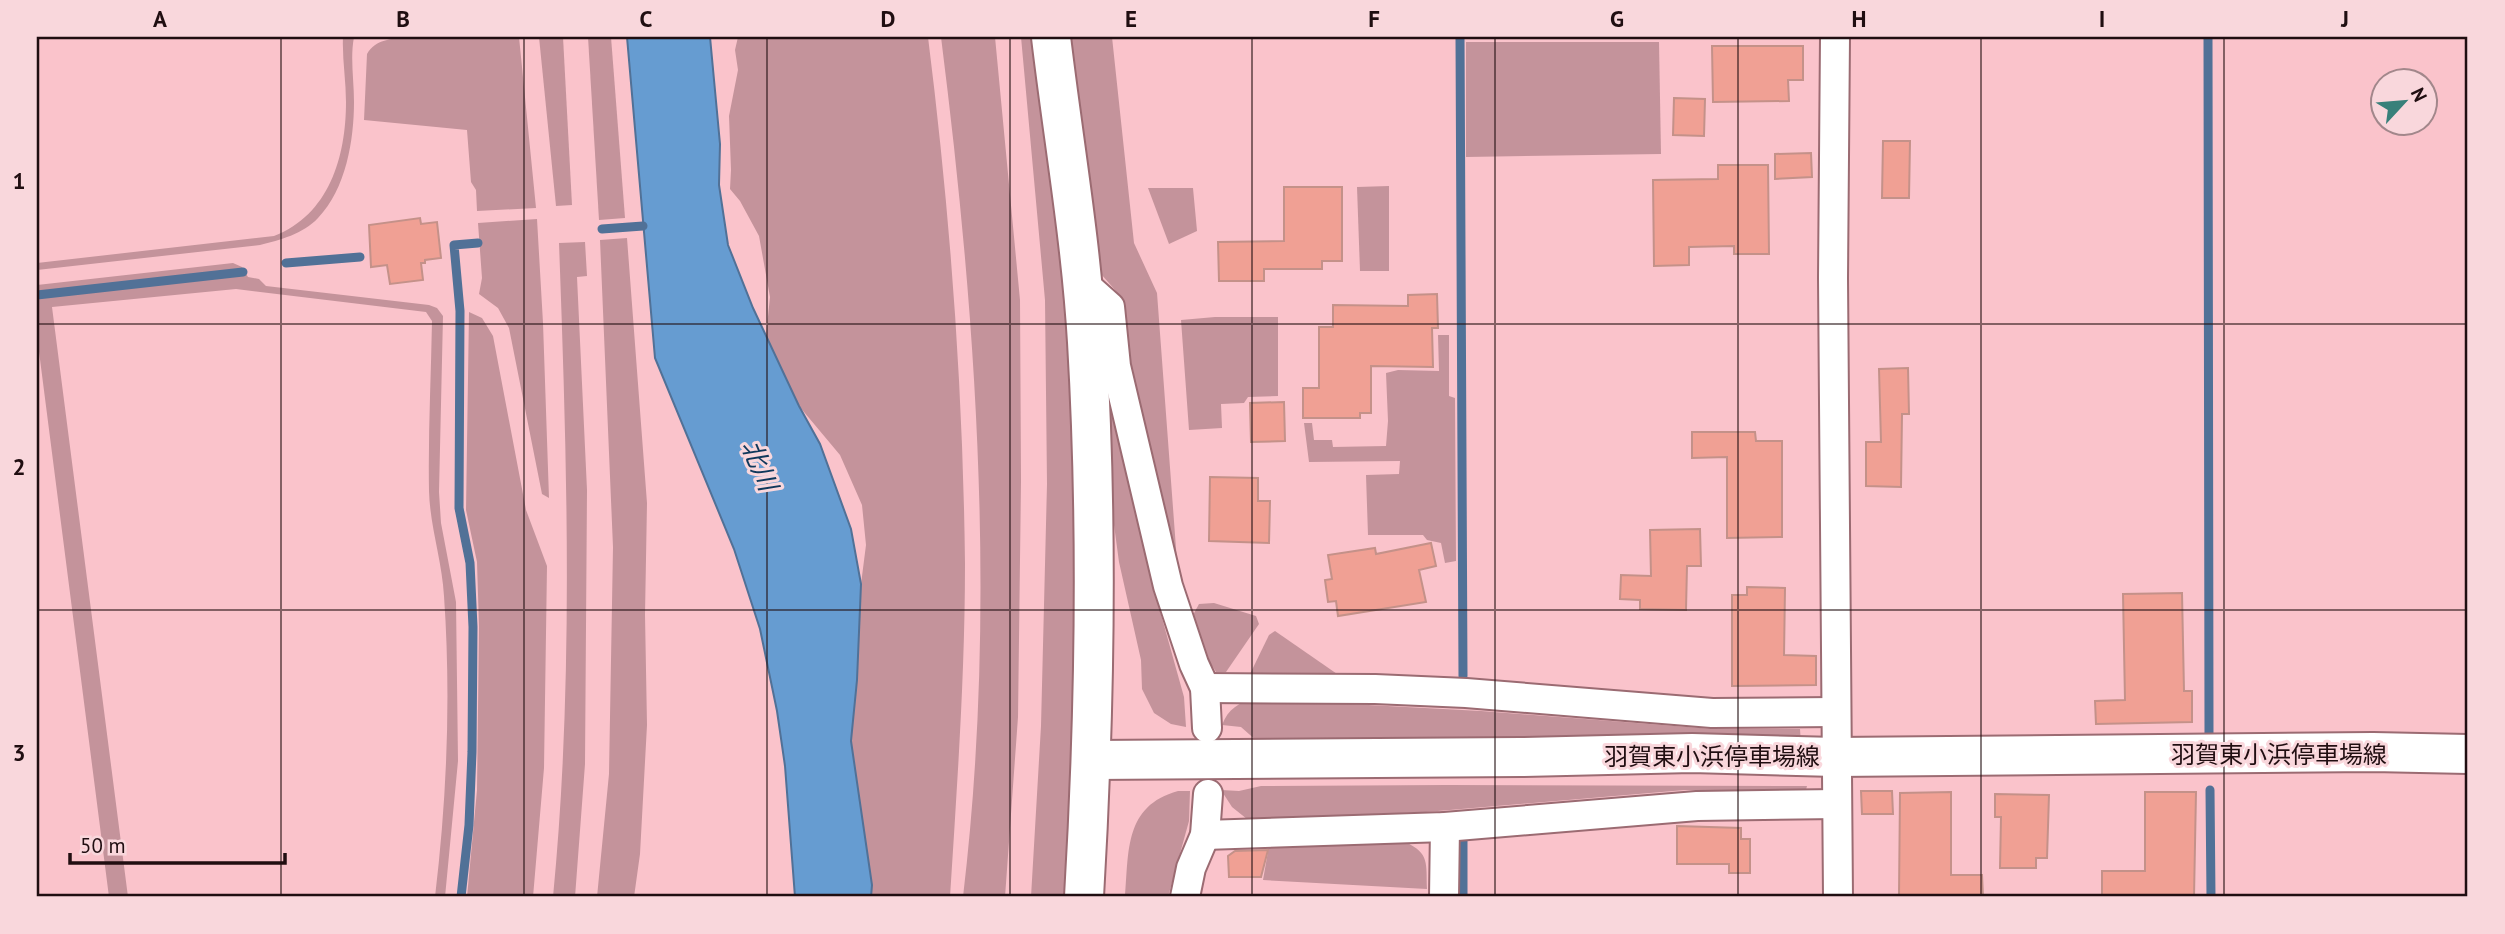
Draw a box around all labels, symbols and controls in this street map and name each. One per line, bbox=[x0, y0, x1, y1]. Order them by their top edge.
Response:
text: A bbox=[153, 4, 167, 33]
text: B bbox=[396, 4, 410, 33]
text: C bbox=[640, 4, 653, 33]
text: D bbox=[881, 4, 895, 33]
text: E bbox=[1125, 4, 1137, 33]
text: F bbox=[1368, 4, 1380, 33]
text: G bbox=[1610, 4, 1624, 33]
text: H bbox=[1852, 4, 1866, 33]
text: I bbox=[2099, 4, 2105, 33]
text: J bbox=[2340, 4, 2349, 33]
north arrow bbox=[2368, 66, 2438, 136]
text: N bbox=[2406, 84, 2433, 105]
text: 1 bbox=[12, 166, 26, 195]
water label: 北川 bbox=[735, 435, 787, 498]
text: 2 bbox=[12, 452, 26, 481]
text: 3 bbox=[12, 738, 26, 767]
street label: 羽賀東小浜停車場線 bbox=[2171, 739, 2387, 770]
street label: 羽賀東小浜停車場線 bbox=[1604, 741, 1820, 772]
scale bar bbox=[70, 822, 285, 866]
text: 50 m bbox=[80, 832, 126, 859]

